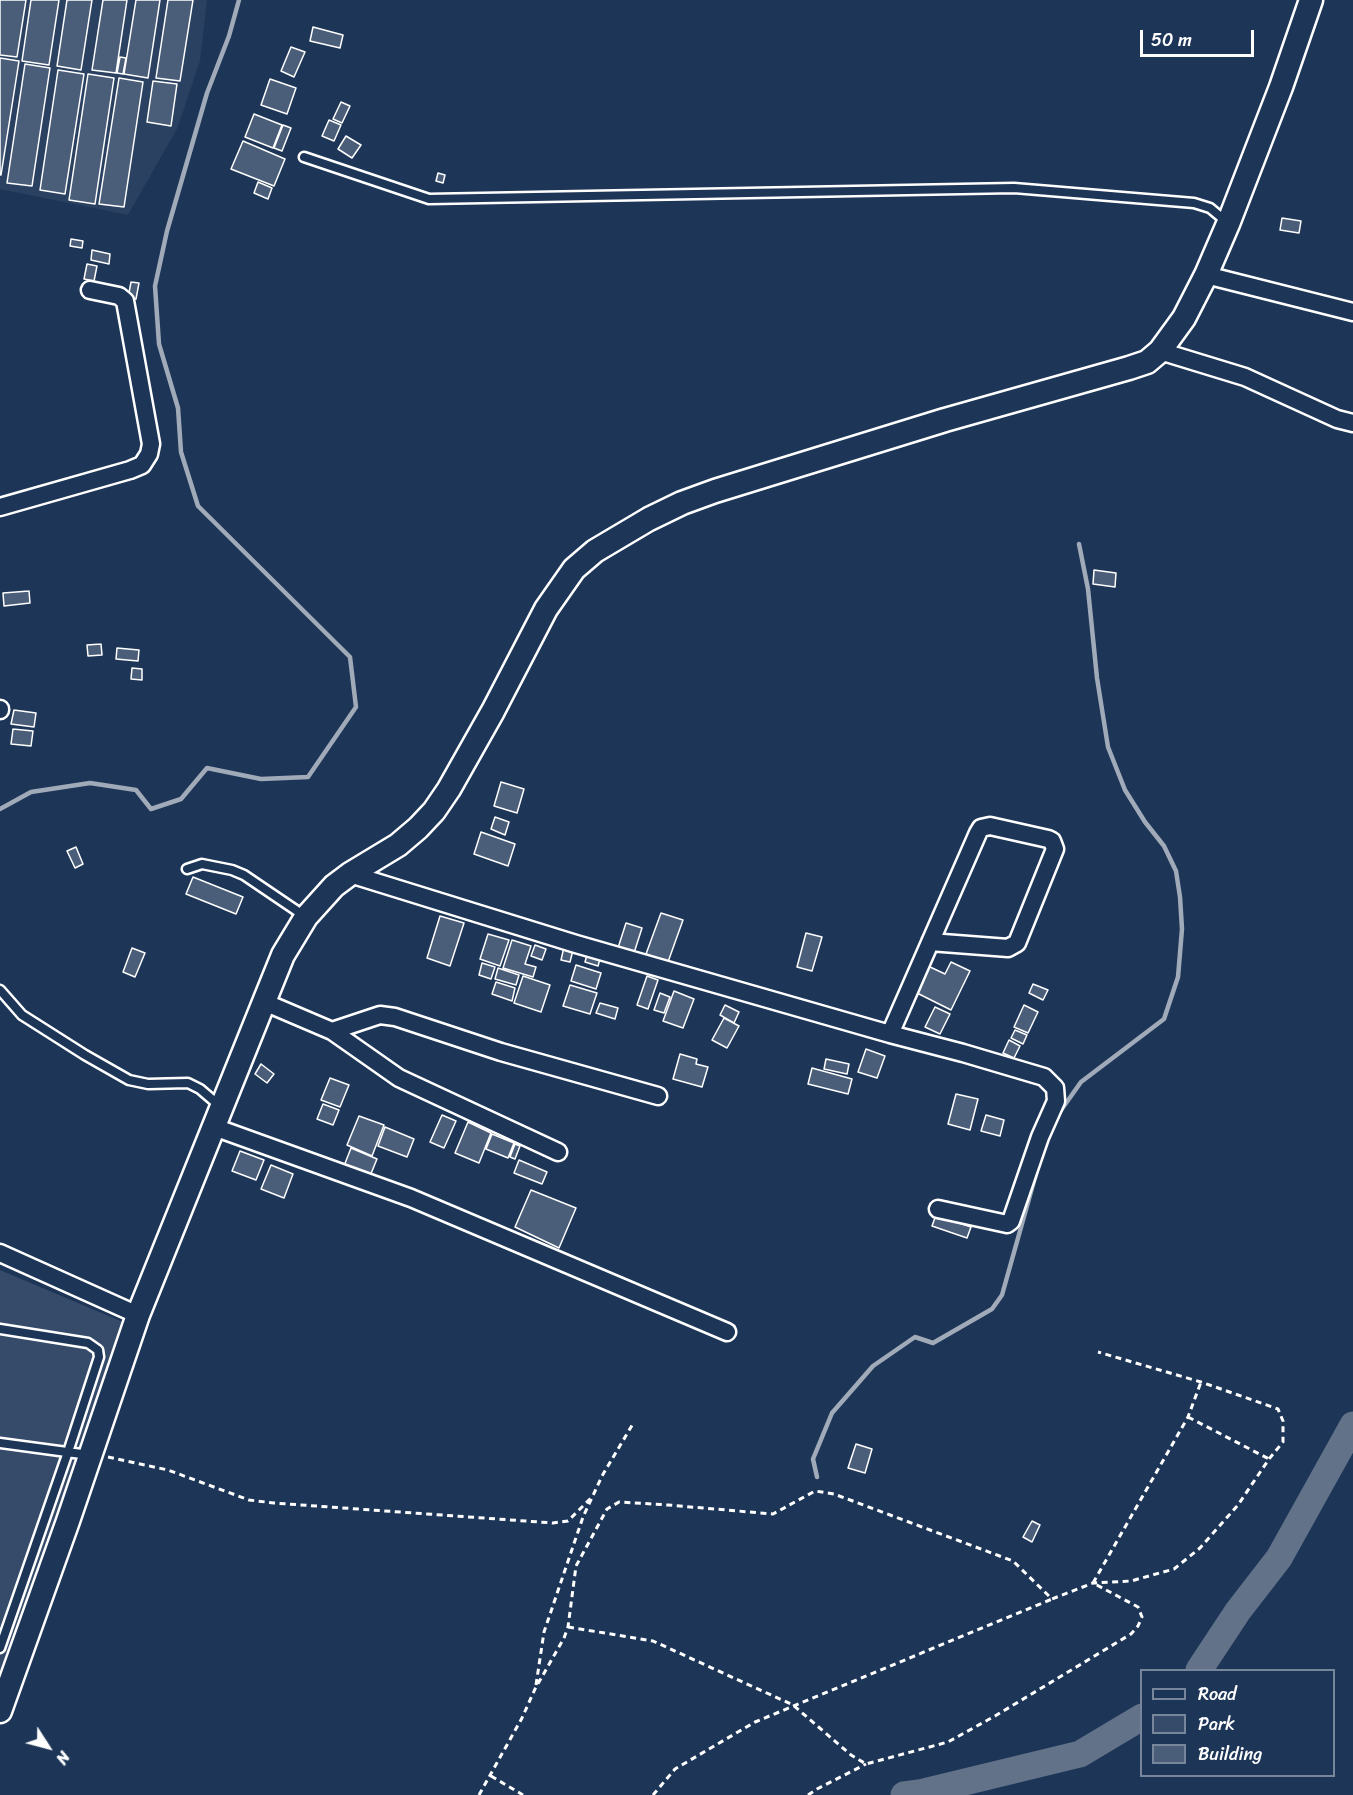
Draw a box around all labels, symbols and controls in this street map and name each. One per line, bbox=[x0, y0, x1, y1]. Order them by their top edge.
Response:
scale bar bbox=[1143, 18, 1257, 56]
text: 50 m bbox=[1151, 24, 1192, 56]
legend bbox=[1140, 1669, 1335, 1777]
text: Road bbox=[1198, 1678, 1237, 1710]
text: Park bbox=[1198, 1708, 1235, 1740]
north arrow bbox=[18, 1717, 78, 1777]
text: Building bbox=[1198, 1738, 1262, 1770]
text: N bbox=[48, 1745, 78, 1771]

